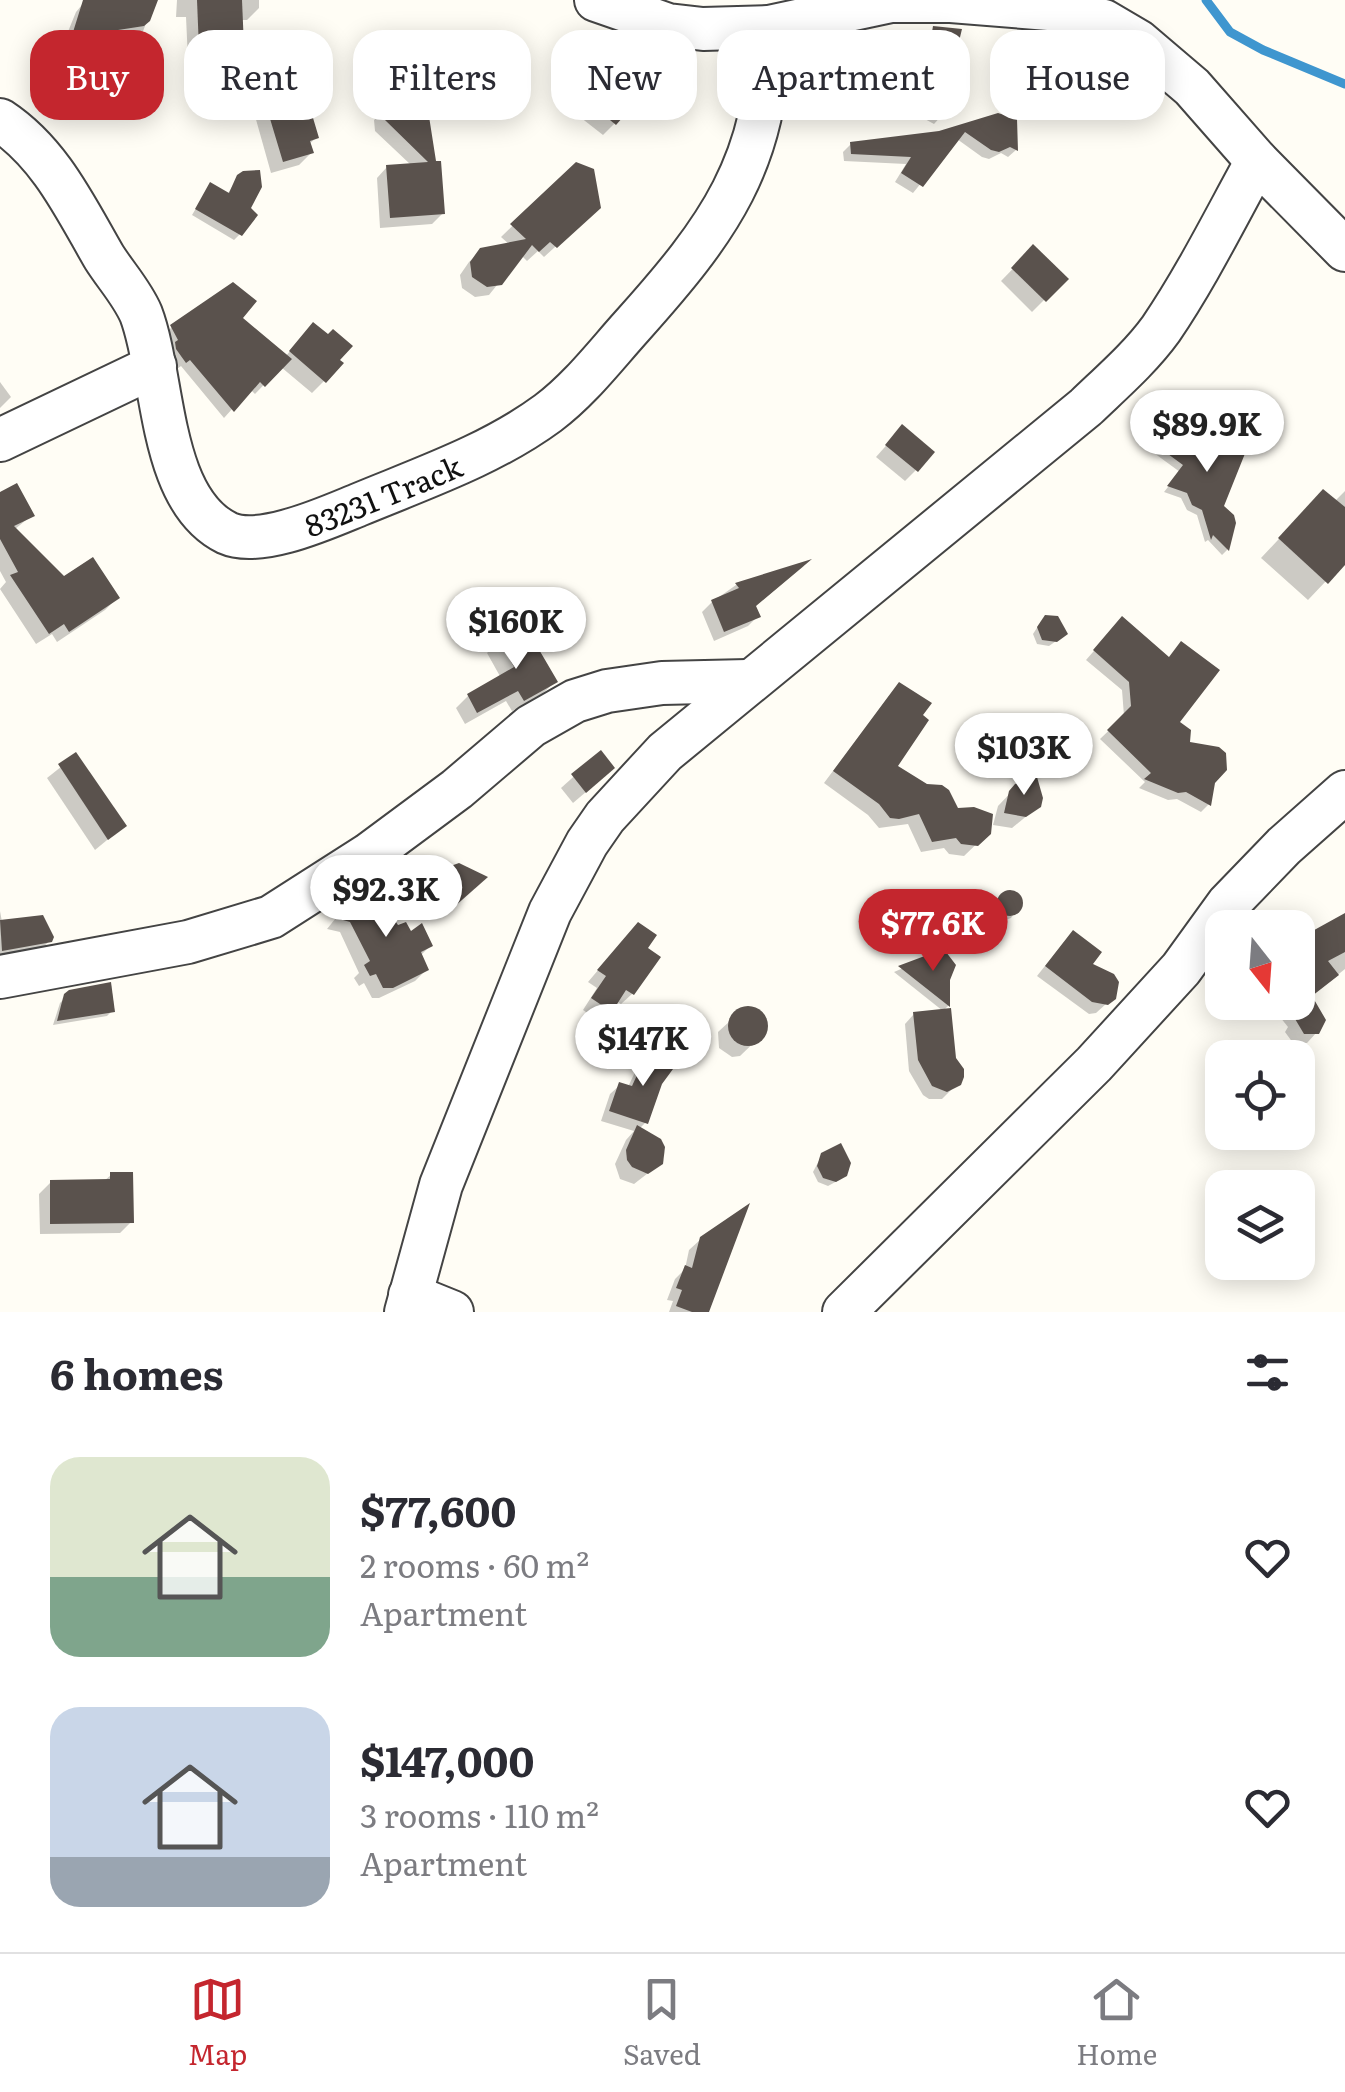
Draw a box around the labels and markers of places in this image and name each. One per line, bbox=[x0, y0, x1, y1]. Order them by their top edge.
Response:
pin: $89.9K bbox=[1126, 390, 1288, 475]
pin: $160K bbox=[446, 587, 586, 672]
pin: $103K bbox=[954, 713, 1094, 798]
pin: $92.3K bbox=[305, 855, 467, 940]
pin: $77.6K bbox=[852, 889, 1014, 974]
pin: $147K bbox=[573, 1004, 713, 1089]

